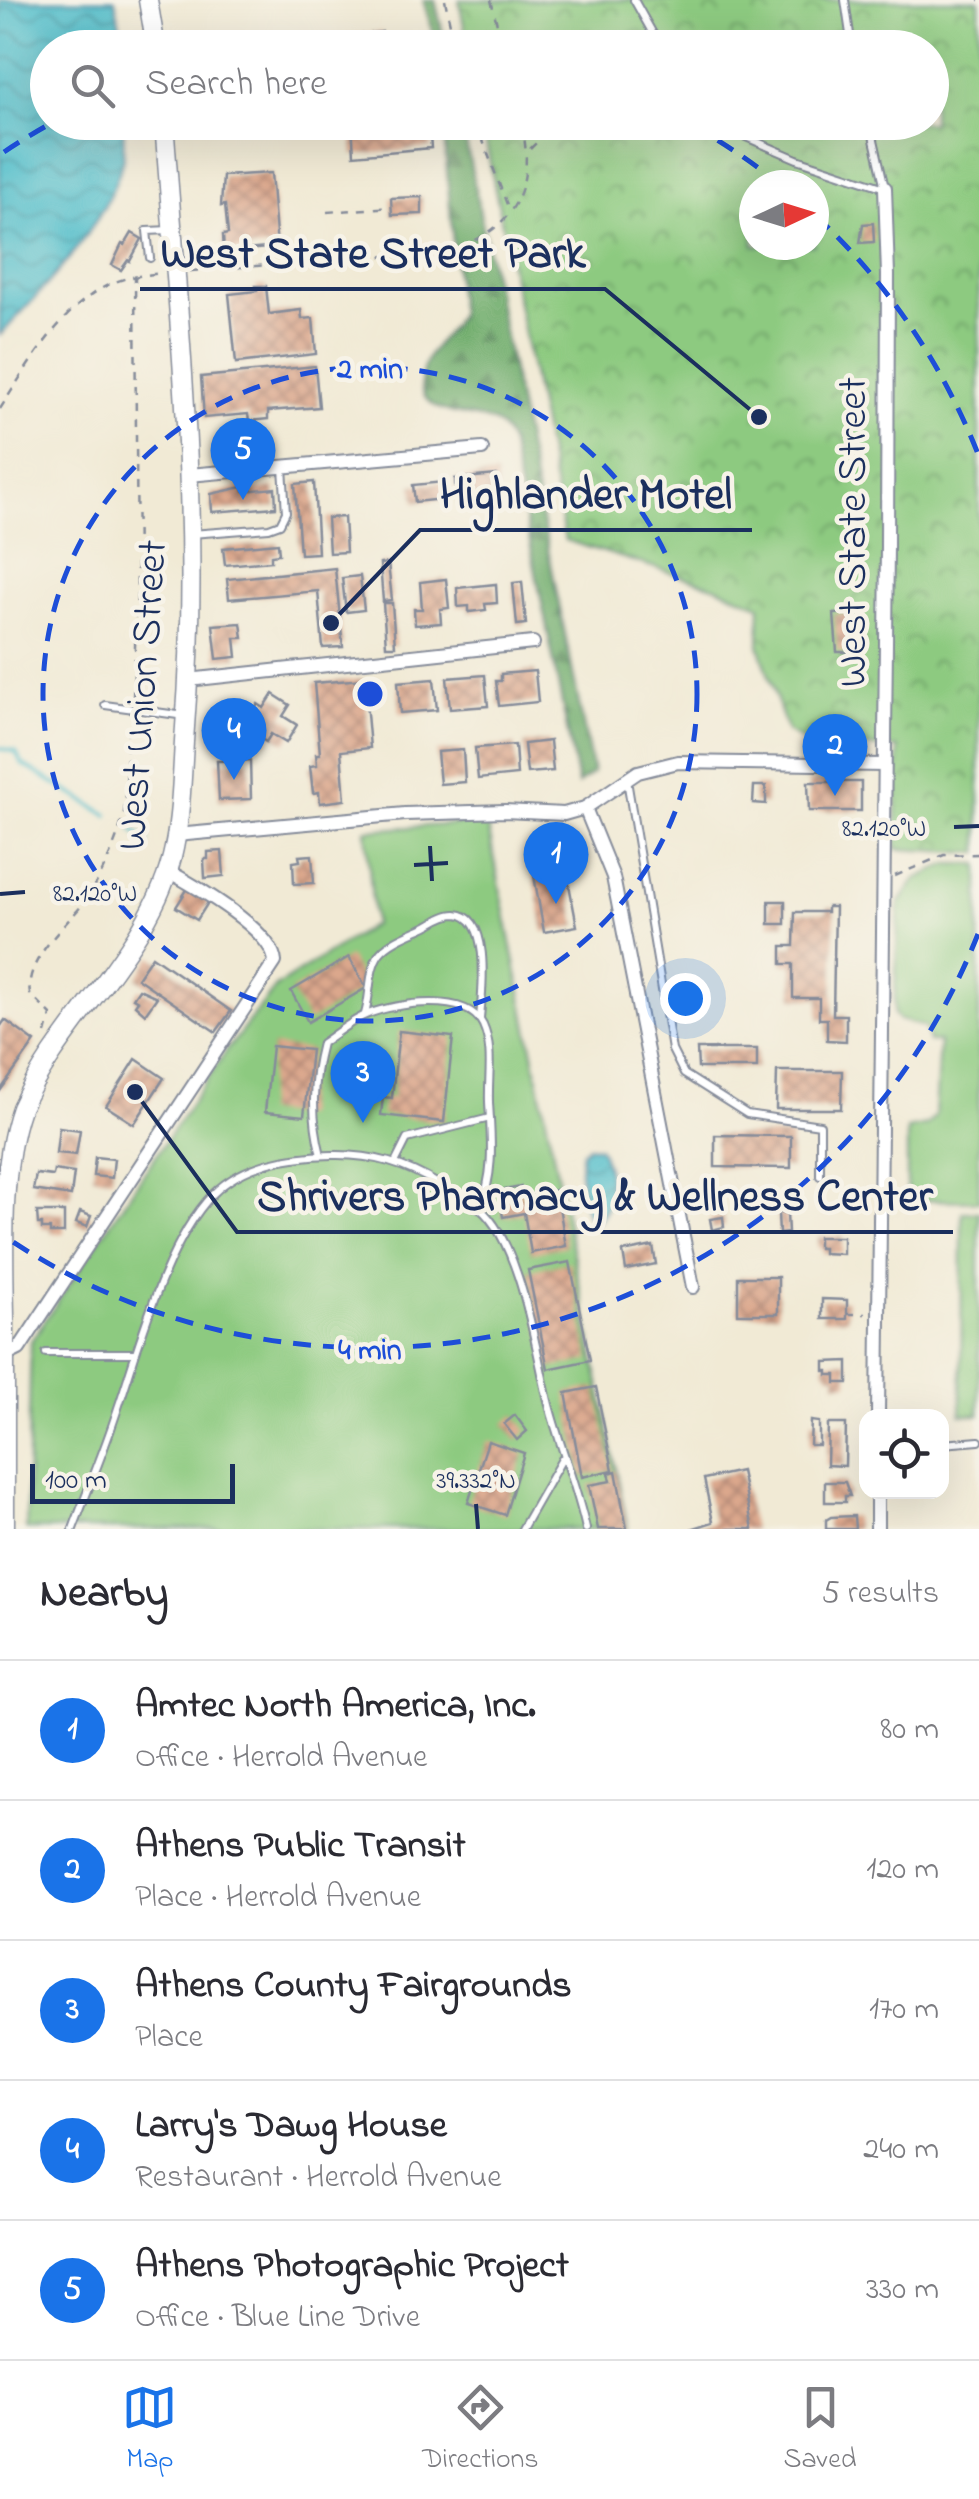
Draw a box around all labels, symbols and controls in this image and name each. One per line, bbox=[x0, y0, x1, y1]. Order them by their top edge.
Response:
search box bbox=[30, 30, 949, 140]
text: Search here bbox=[145, 57, 327, 113]
icon: search bbox=[65, 58, 120, 113]
north arrow bbox=[739, 170, 829, 260]
callout: West State Street Park bbox=[140, 214, 605, 289]
text: West State Street Park bbox=[160, 223, 587, 289]
text: 2 min bbox=[336, 349, 403, 393]
street label: West State Street bbox=[824, 377, 885, 687]
pin: 5 bbox=[210, 418, 276, 500]
callout: Highlander Motel bbox=[420, 455, 752, 530]
text: Highlander Motel bbox=[440, 464, 732, 532]
street label: West Union Street bbox=[103, 538, 185, 852]
centre of rings bbox=[352, 676, 388, 712]
pin: 4 bbox=[202, 698, 266, 780]
pin: 2 bbox=[802, 714, 868, 796]
text: 82.120°W bbox=[842, 812, 926, 848]
pin: 1 bbox=[524, 822, 588, 904]
text: 82.120°W bbox=[53, 877, 137, 913]
your location bbox=[660, 973, 711, 1024]
pin: 3 bbox=[330, 1040, 396, 1123]
callout: Shrivers Pharmacy & Wellness Center bbox=[237, 1157, 953, 1232]
text: Shrivers Pharmacy & Wellness Center bbox=[257, 1166, 934, 1232]
text: 4 min bbox=[338, 1330, 402, 1374]
map controls bbox=[859, 1409, 949, 1499]
button: locate bbox=[859, 1409, 949, 1499]
scale bar bbox=[30, 1459, 235, 1504]
text: 100 m bbox=[45, 1461, 107, 1502]
text: 39.332°N bbox=[436, 1464, 516, 1500]
text: Nearby bbox=[40, 1564, 168, 1625]
text: 5 results bbox=[822, 1571, 939, 1618]
text: Amtec North America, Inc. bbox=[135, 1679, 536, 1735]
text: 1 bbox=[67, 1707, 78, 1754]
text: 80 m bbox=[880, 1707, 939, 1754]
text: Office · Herrold Avenue bbox=[135, 1735, 427, 1782]
text: Athens Public Transit bbox=[135, 1819, 465, 1875]
text: 2 bbox=[65, 1847, 80, 1894]
text: 120 m bbox=[866, 1847, 939, 1894]
text: Place · Herrold Avenue bbox=[135, 1875, 421, 1922]
text: Athens County Fairgrounds bbox=[135, 1959, 572, 2015]
text: 3 bbox=[66, 1987, 79, 2034]
text: 170 m bbox=[869, 1987, 939, 2034]
text: Place bbox=[135, 2015, 203, 2062]
text: Larry's Dawg House bbox=[135, 2099, 447, 2155]
text: 4 bbox=[66, 2127, 79, 2174]
text: 240 m bbox=[863, 2127, 939, 2174]
text: Restaurant · Herrold Avenue bbox=[135, 2155, 502, 2202]
text: Athens Photographic Project bbox=[135, 2239, 569, 2295]
text: 5 bbox=[63, 2267, 82, 2314]
text: 330 m bbox=[866, 2267, 939, 2314]
text: Office · Blue Line Drive bbox=[135, 2295, 420, 2342]
tab: Map bbox=[122, 2380, 177, 2481]
tab: Directions bbox=[422, 2380, 539, 2481]
tab: Saved bbox=[784, 2380, 857, 2481]

